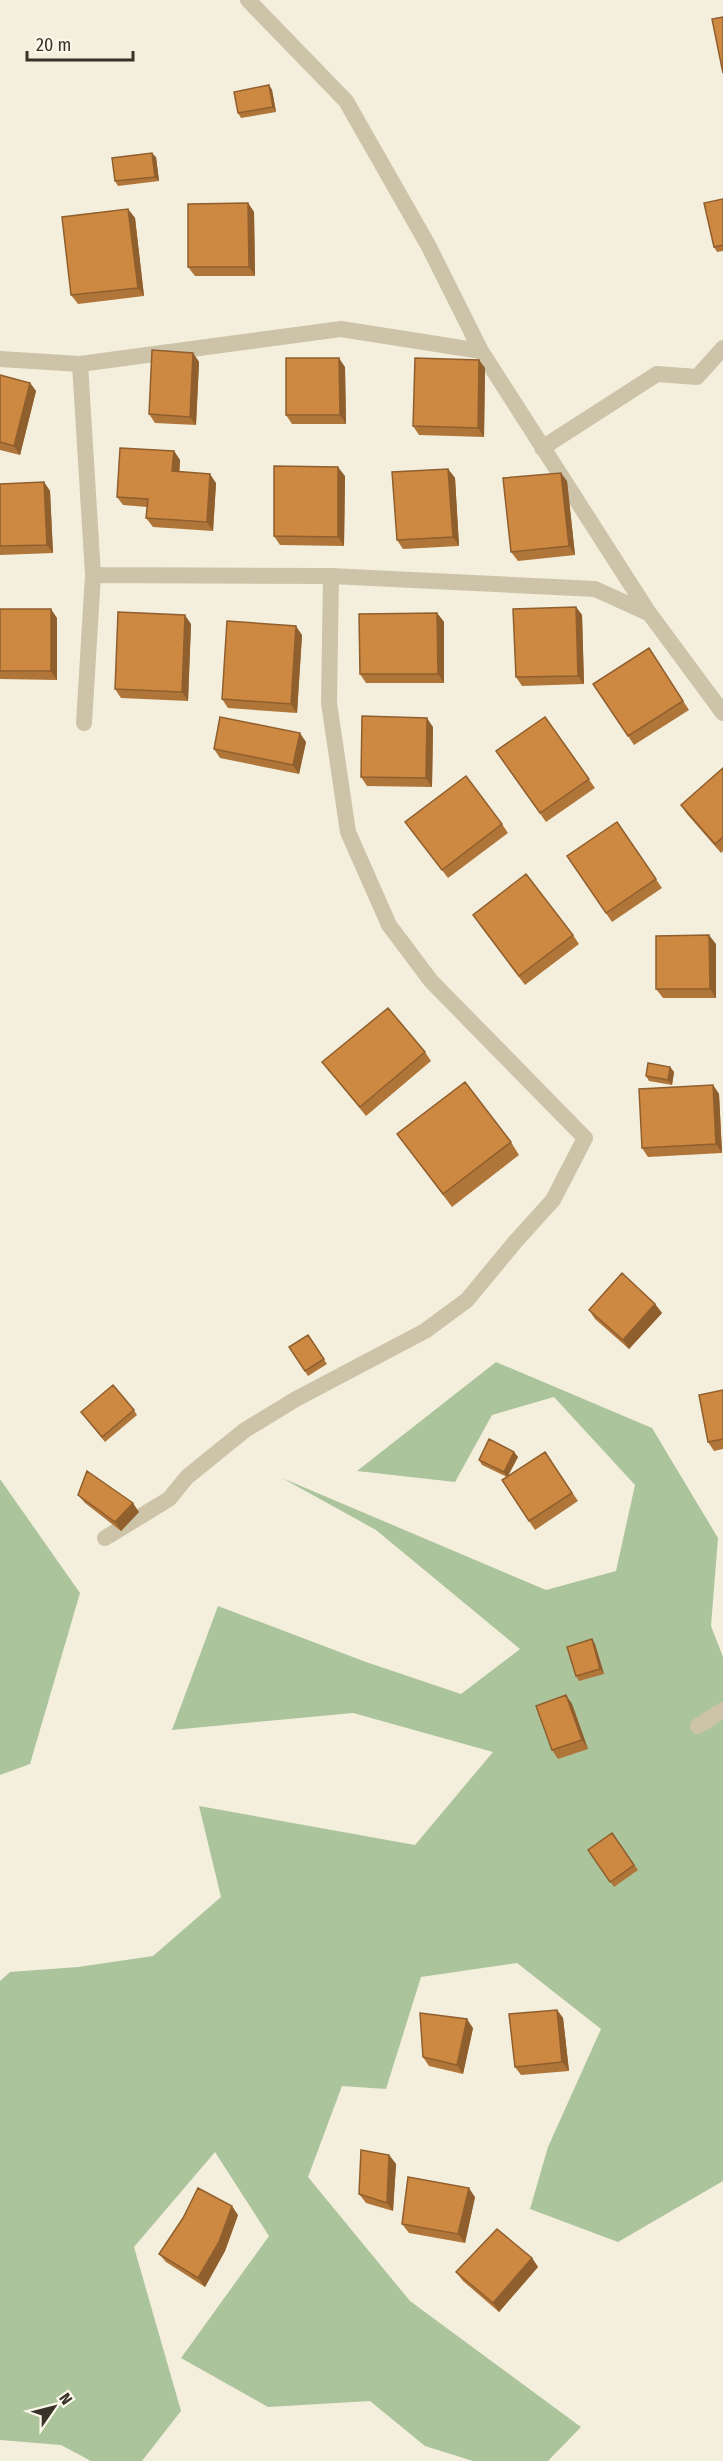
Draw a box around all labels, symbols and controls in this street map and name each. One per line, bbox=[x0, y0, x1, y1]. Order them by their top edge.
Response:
scale bar bbox=[27, 24, 134, 62]
text: 20 m bbox=[36, 34, 71, 56]
north arrow bbox=[24, 2377, 84, 2437]
text: N bbox=[55, 2389, 76, 2408]

